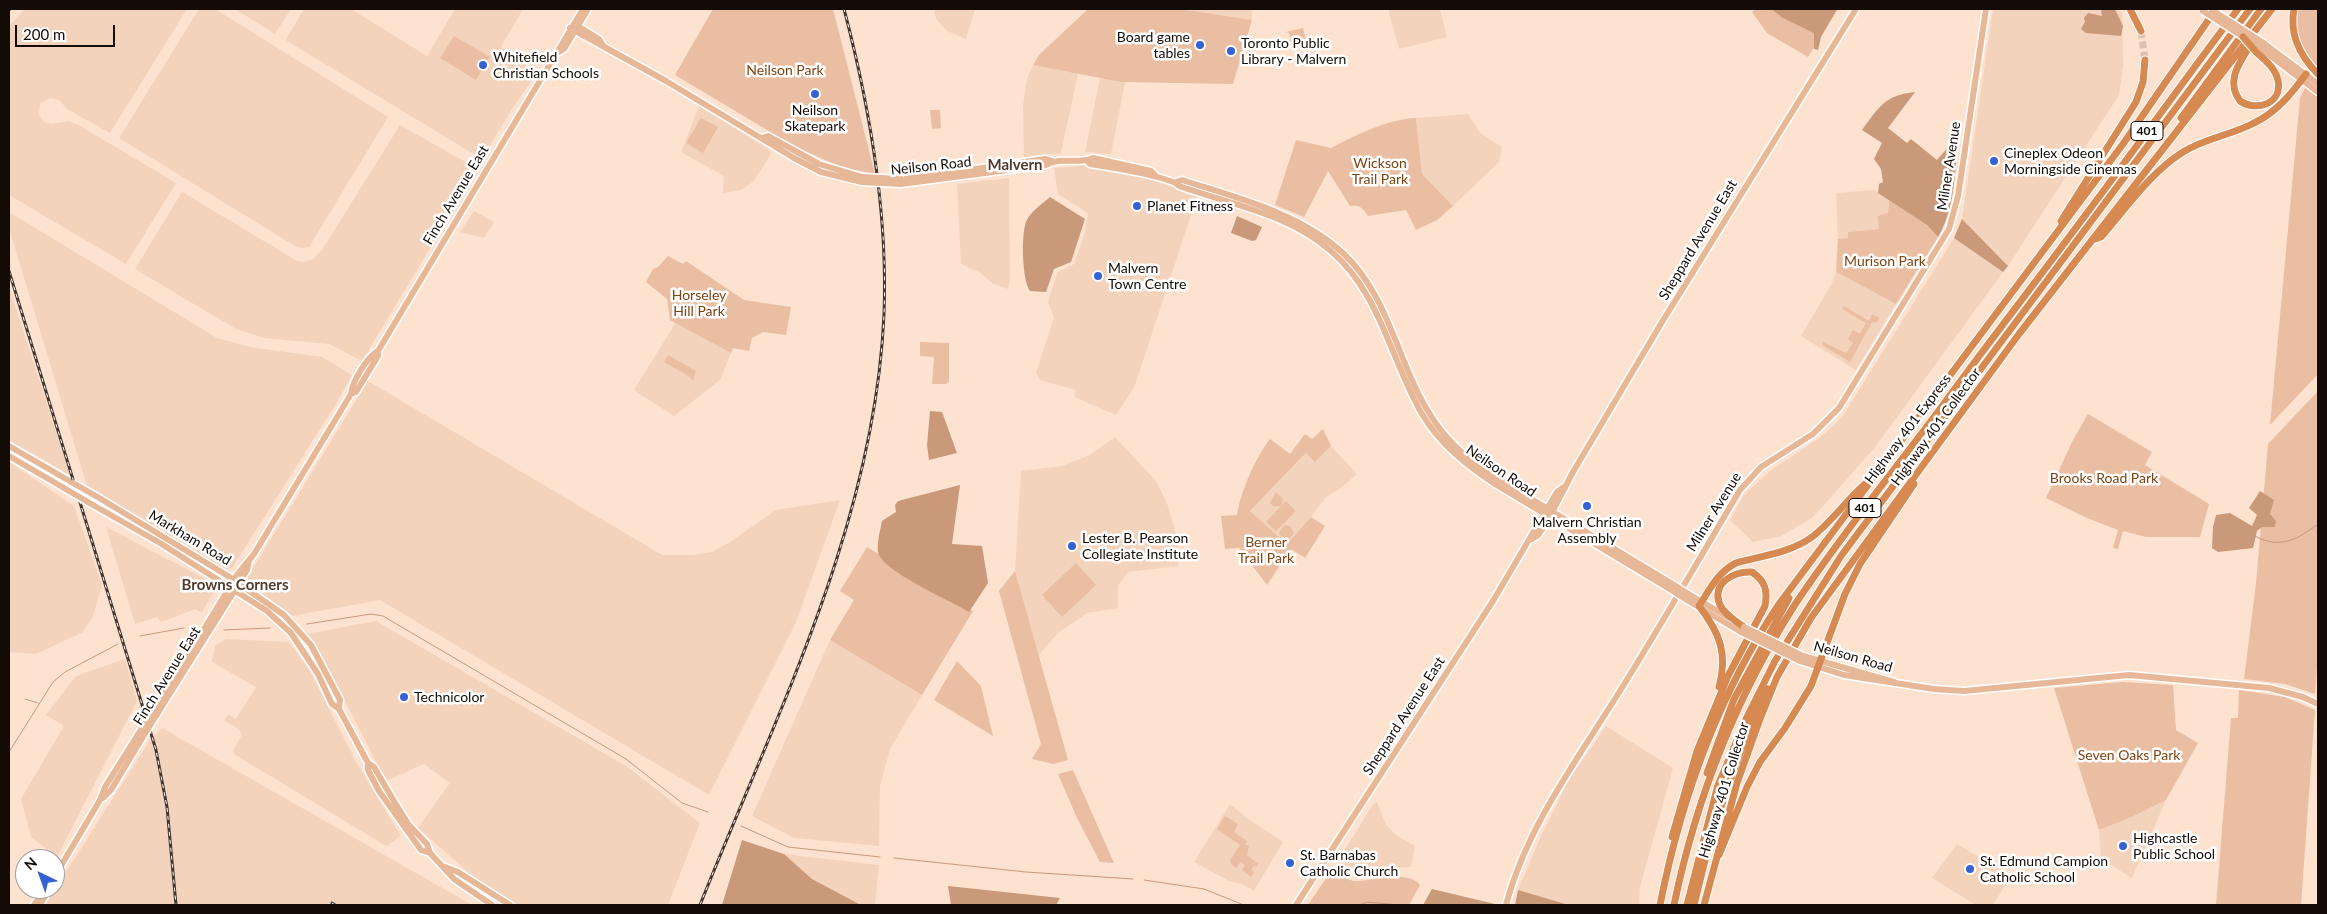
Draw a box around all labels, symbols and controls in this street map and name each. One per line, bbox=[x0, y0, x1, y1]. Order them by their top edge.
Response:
scale bar bbox=[18, 15, 118, 47]
text: 200 m bbox=[23, 25, 65, 43]
place label: Board game tables bbox=[1117, 29, 1190, 62]
place label: Toronto Public Library - Malvern bbox=[1241, 35, 1346, 68]
marker: Board game tables bbox=[1194, 39, 1206, 51]
marker: Toronto Public Library - Malvern bbox=[1225, 45, 1237, 57]
place label: Whitefield Christian Schools bbox=[493, 49, 599, 82]
marker: Whitefield Christian Schools bbox=[477, 59, 489, 71]
park label: Neilson Park bbox=[746, 62, 824, 78]
marker: Neilson Skatepark bbox=[809, 88, 821, 100]
place label: Neilson Skatepark bbox=[785, 102, 845, 134]
street label: Milner Avenue bbox=[1934, 120, 1964, 212]
road number: 401 bbox=[2131, 122, 2163, 140]
street label: Finch Avenue East bbox=[420, 142, 492, 248]
place label: Cineplex Odeon Morningside Cinemas bbox=[2004, 145, 2137, 178]
street label: Neilson Road bbox=[890, 153, 972, 179]
park label: Wickson Trail Park bbox=[1352, 155, 1408, 188]
marker: Cineplex Odeon Morningside Cinemas bbox=[1988, 155, 2000, 167]
district label: Malvern bbox=[987, 156, 1043, 174]
street label: Sheppard Avenue East bbox=[1655, 177, 1741, 303]
place label: Planet Fitness bbox=[1147, 198, 1233, 214]
marker: Planet Fitness bbox=[1131, 200, 1143, 212]
park label: Murison Park bbox=[1844, 253, 1926, 269]
place label: Malvern Town Centre bbox=[1108, 260, 1186, 292]
marker: Malvern Town Centre bbox=[1092, 270, 1104, 282]
park label: Horseley Hill Park bbox=[672, 287, 726, 320]
street label: Highway 401 Collector bbox=[1888, 365, 1984, 489]
street label: Highway 401 Express bbox=[1861, 371, 1955, 487]
street label: Neilson Road bbox=[1463, 441, 1539, 501]
street label: Milner Avenue bbox=[1683, 469, 1745, 555]
park label: Brooks Road Park bbox=[2050, 470, 2158, 486]
road number: 401 bbox=[1849, 498, 1881, 518]
marker: Malvern Christian Assembly bbox=[1581, 500, 1593, 512]
street label: Markham Road bbox=[146, 507, 234, 569]
place label: Malvern Christian Assembly bbox=[1532, 514, 1642, 546]
place label: Lester B. Pearson Collegiate Institute bbox=[1082, 530, 1198, 562]
park label: Berner Trail Park bbox=[1238, 534, 1294, 566]
marker: Lester B. Pearson Collegiate Institute bbox=[1066, 540, 1078, 552]
district label: Browns Corners bbox=[182, 576, 288, 594]
street label: Finch Avenue East bbox=[130, 624, 204, 728]
street label: Neilson Road bbox=[1812, 638, 1894, 676]
street label: Sheppard Avenue East bbox=[1359, 654, 1449, 778]
place label: Technicolor bbox=[414, 689, 484, 705]
marker: Technicolor bbox=[398, 691, 410, 703]
street label: Highway 401 Collector bbox=[1695, 720, 1753, 860]
park label: Seven Oaks Park bbox=[2078, 747, 2180, 763]
place label: Highcastle Public School bbox=[2133, 830, 2215, 862]
marker: Highcastle Public School bbox=[2117, 840, 2129, 852]
place label: St. Barnabas Catholic Church bbox=[1300, 847, 1398, 880]
north arrow bbox=[15, 849, 65, 899]
text: N bbox=[21, 853, 40, 873]
place label: St. Edmund Campion Catholic School bbox=[1980, 853, 2108, 886]
marker: St. Barnabas Catholic Church bbox=[1284, 857, 1296, 869]
marker: St. Edmund Campion Catholic School bbox=[1964, 863, 1976, 875]

